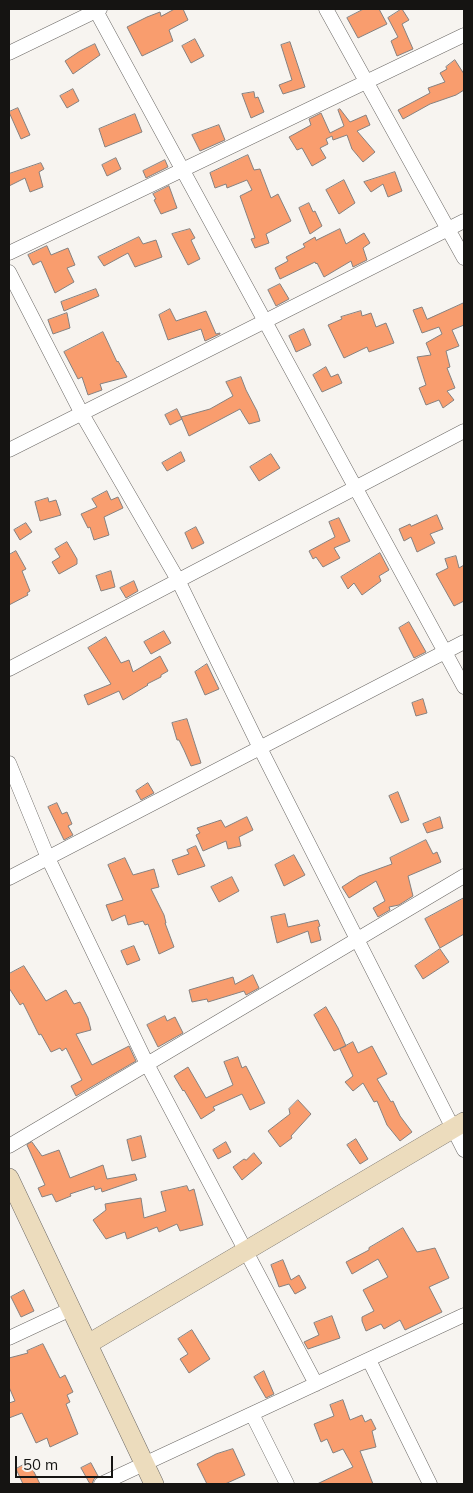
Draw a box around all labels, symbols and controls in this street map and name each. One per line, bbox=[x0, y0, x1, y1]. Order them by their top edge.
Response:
scale bar bbox=[18, 1446, 115, 1478]
text: 50 m bbox=[23, 1455, 58, 1474]

